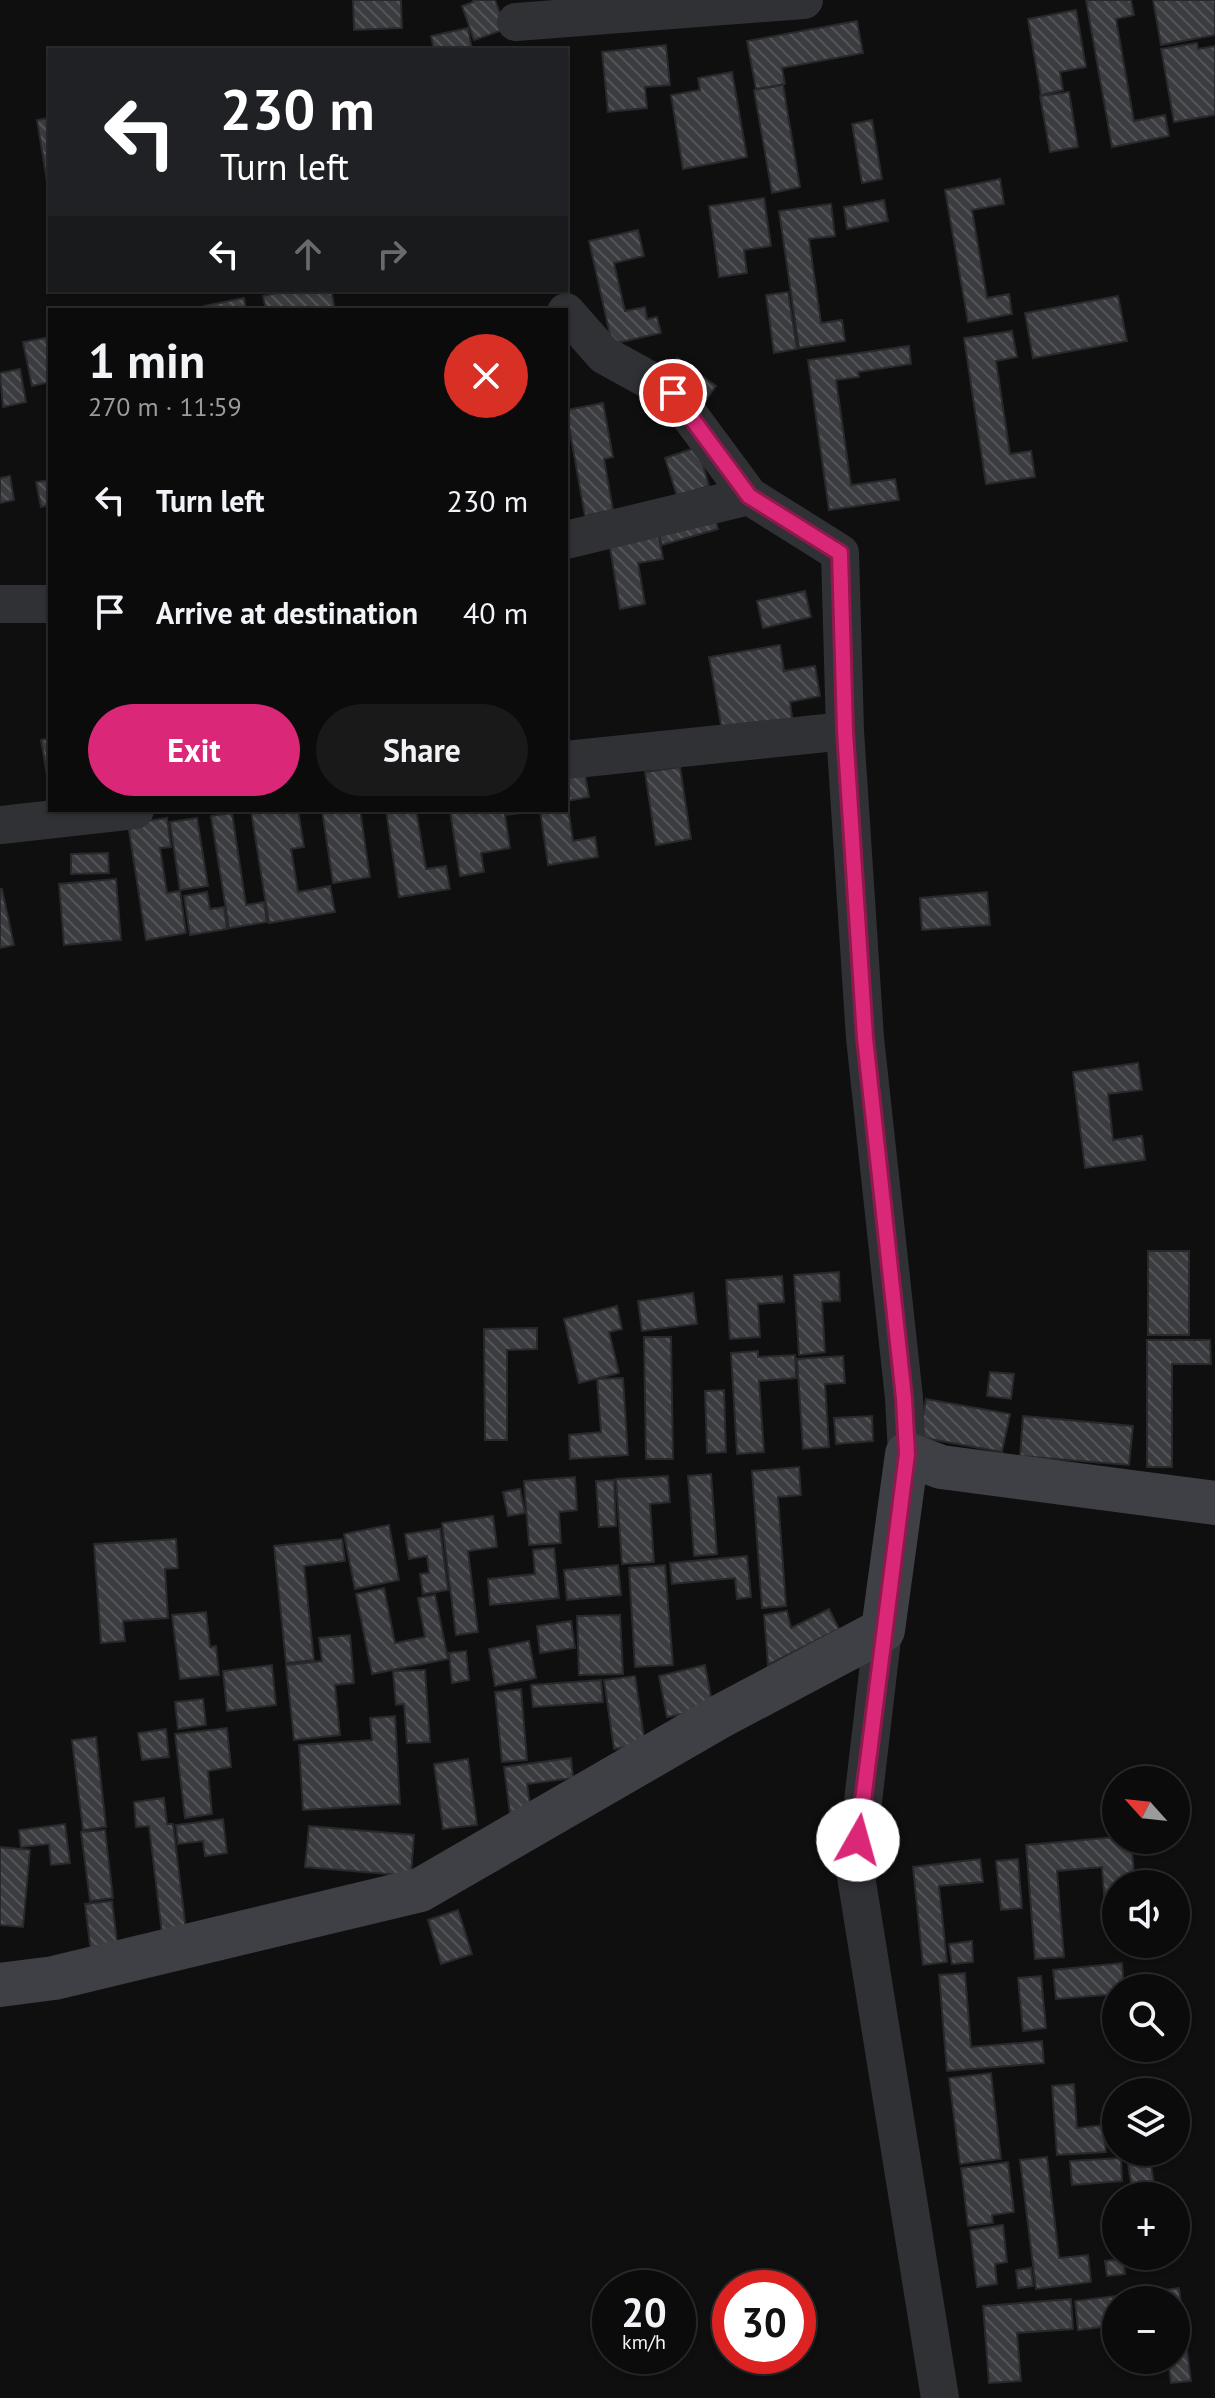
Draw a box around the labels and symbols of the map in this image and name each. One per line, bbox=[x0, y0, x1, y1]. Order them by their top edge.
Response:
pin bbox=[639, 359, 707, 427]
north arrow bbox=[1102, 1766, 1190, 1854]
position arrow bbox=[816, 1798, 900, 1882]
speed limit sign: 30 bbox=[712, 2270, 816, 2374]

